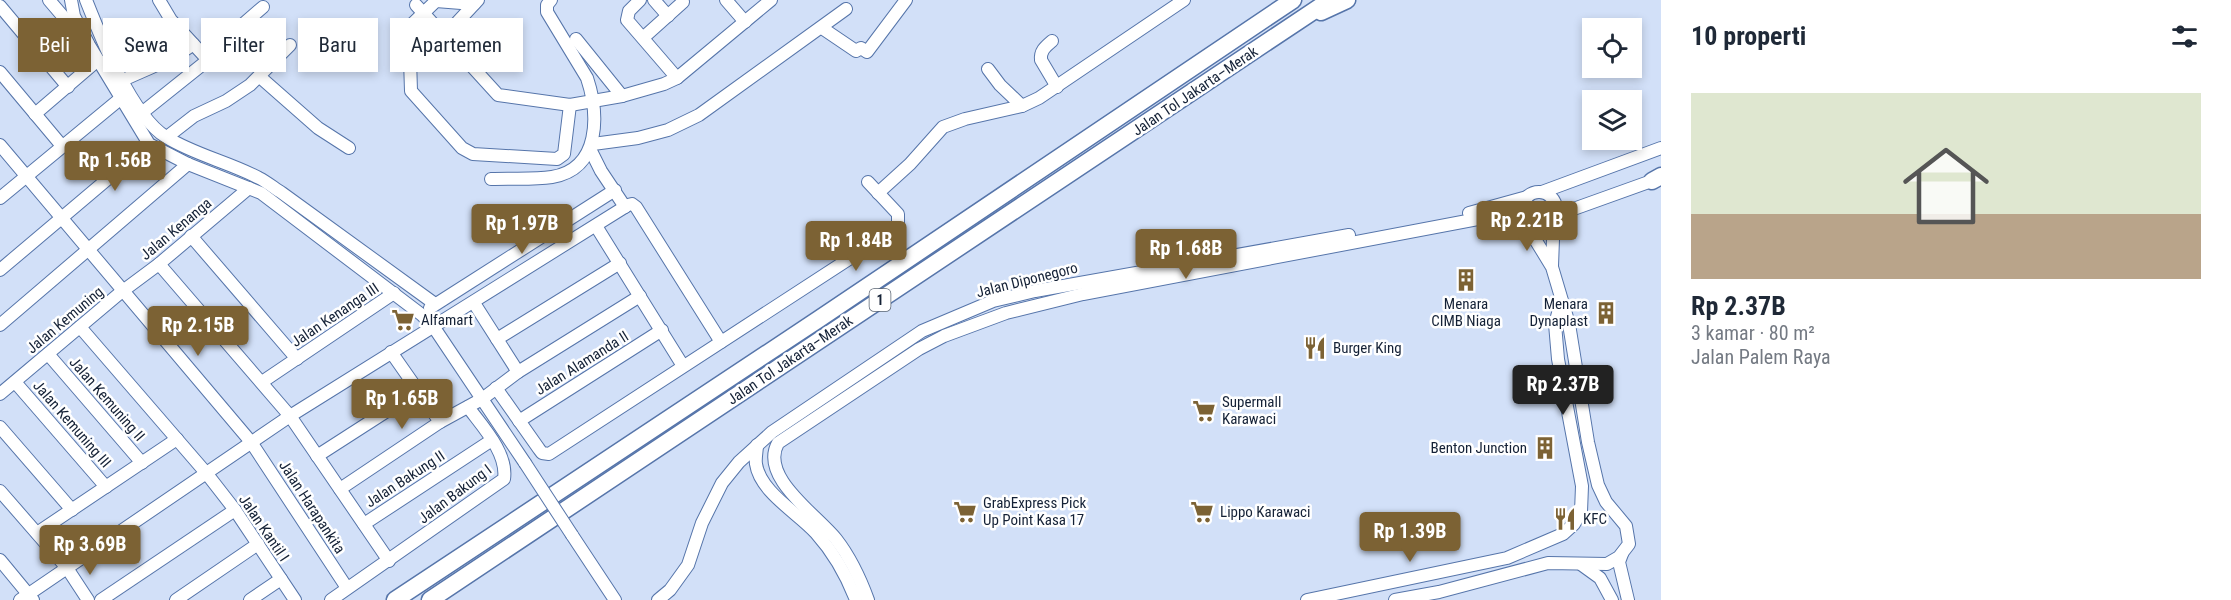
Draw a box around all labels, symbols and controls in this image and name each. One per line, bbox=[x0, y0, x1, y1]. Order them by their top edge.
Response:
chip: Beli bbox=[18, 18, 91, 72]
chip: Sewa bbox=[103, 18, 189, 72]
chip: Filter bbox=[201, 18, 286, 72]
chip: Baru bbox=[298, 18, 378, 72]
chip: Apartemen bbox=[390, 18, 523, 72]
map controls bbox=[1582, 18, 1642, 150]
button: locate bbox=[1582, 18, 1642, 78]
icon: filters bbox=[2168, 20, 2201, 53]
text: 10 properti bbox=[1691, 21, 1806, 51]
street label: Jalan Tol Jakarta–Merak bbox=[1129, 42, 1261, 140]
button: layers bbox=[1582, 90, 1642, 150]
icon: home bbox=[1892, 132, 2000, 240]
pin: Rp 1.56B bbox=[53, 141, 177, 192]
text: Rp 1.56B bbox=[79, 148, 151, 172]
street label: Jalan Kenanga bbox=[137, 194, 215, 264]
pin: Rp 2.21B bbox=[1465, 201, 1589, 252]
pin: Rp 1.97B bbox=[460, 204, 584, 255]
text: Rp 2.21B bbox=[1491, 208, 1563, 232]
text: Rp 1.97B bbox=[486, 211, 558, 235]
pin: Rp 1.84B bbox=[794, 221, 918, 272]
text: Rp 1.84B bbox=[820, 228, 892, 252]
pin: Rp 1.68B bbox=[1124, 229, 1248, 280]
text: Rp 1.68B bbox=[1150, 236, 1222, 260]
street label: Jalan Diponegoro bbox=[974, 259, 1080, 301]
building icon: Menara CIMB Niaga bbox=[1453, 267, 1479, 293]
street label: Jalan Kenanga III bbox=[288, 279, 382, 351]
street label: Jalan Kemuning bbox=[23, 283, 107, 357]
road number: 1 bbox=[870, 289, 890, 311]
text: Rp 2.37B bbox=[1691, 291, 1786, 321]
place label: Menara CIMB Niaga bbox=[1431, 295, 1501, 330]
place label: Menara Dynaplast bbox=[1529, 295, 1588, 330]
building icon: Menara Dynaplast bbox=[1593, 300, 1619, 326]
pin: Rp 2.15B bbox=[136, 306, 260, 357]
supermarket icon: Alfamart bbox=[390, 307, 416, 333]
place label: Alfamart bbox=[421, 311, 473, 329]
street label: Jalan Tol Jakarta–Merak bbox=[724, 311, 856, 409]
text: Rp 2.15B bbox=[162, 313, 234, 337]
text: 3 kamar · 80 m² bbox=[1691, 321, 1815, 345]
street label: Jalan Alamanda II bbox=[532, 327, 632, 399]
restaurant icon: Burger King bbox=[1302, 335, 1328, 361]
place label: Burger King bbox=[1333, 339, 1402, 357]
text: Jalan Palem Raya bbox=[1691, 345, 1831, 369]
street label: Jalan Kemuning II bbox=[66, 353, 148, 445]
pin: Rp 2.37B bbox=[1501, 365, 1625, 416]
text: Rp 2.37B bbox=[1527, 372, 1599, 396]
street label: Jalan Kemuning III bbox=[29, 377, 115, 471]
pin: Rp 1.65B bbox=[340, 379, 464, 430]
text: Rp 1.65B bbox=[366, 386, 438, 410]
place label: Supermall Karawaci bbox=[1222, 393, 1281, 428]
supermarket icon: Supermall Karawaci bbox=[1191, 398, 1217, 424]
building icon: Benton Junction bbox=[1532, 435, 1558, 461]
place label: Benton Junction bbox=[1431, 439, 1527, 457]
street label: Jalan Bakung II bbox=[362, 447, 448, 511]
street label: Jalan Harapankita bbox=[275, 457, 349, 557]
street label: Jalan Bakung I bbox=[415, 461, 495, 527]
street label: Jalan Kantil I bbox=[235, 491, 293, 565]
place label: GrabExpress Pick Up Point Kasa 17 bbox=[983, 494, 1086, 529]
supermarket icon: GrabExpress Pick Up Point Kasa 17 bbox=[952, 499, 978, 525]
supermarket icon: Lippo Karawaci bbox=[1189, 499, 1215, 525]
place label: Lippo Karawaci bbox=[1220, 503, 1310, 521]
restaurant icon: KFC bbox=[1552, 506, 1578, 532]
place label: KFC bbox=[1583, 510, 1607, 528]
pin: Rp 1.39B bbox=[1348, 512, 1472, 563]
text: Rp 1.39B bbox=[1374, 519, 1446, 543]
pin: Rp 3.69B bbox=[28, 525, 152, 576]
text: Rp 3.69B bbox=[54, 532, 126, 556]

